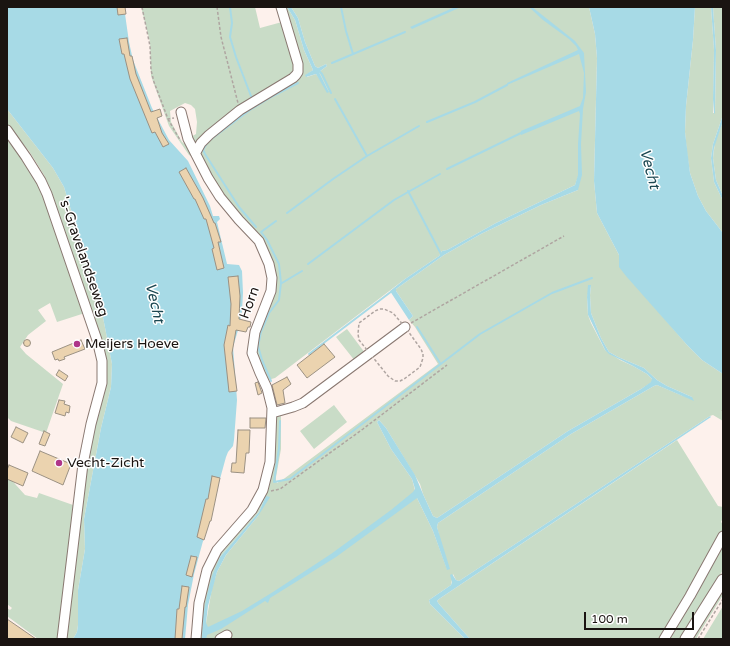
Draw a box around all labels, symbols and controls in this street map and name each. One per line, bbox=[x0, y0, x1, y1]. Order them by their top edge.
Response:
water label: Vecht bbox=[635, 147, 663, 191]
street label: 's-Gravelandseweg bbox=[55, 195, 111, 319]
water label: Vecht bbox=[141, 281, 167, 325]
street label: Horn bbox=[237, 285, 263, 321]
place label: Meijers Hoeve bbox=[85, 336, 179, 352]
marker: Meijers Hoeve bbox=[72, 339, 82, 349]
place label: Vecht-Zicht bbox=[67, 455, 144, 471]
marker: Vecht-Zicht bbox=[54, 458, 64, 468]
scale bar bbox=[586, 604, 696, 630]
text: 100 m bbox=[591, 612, 628, 626]

